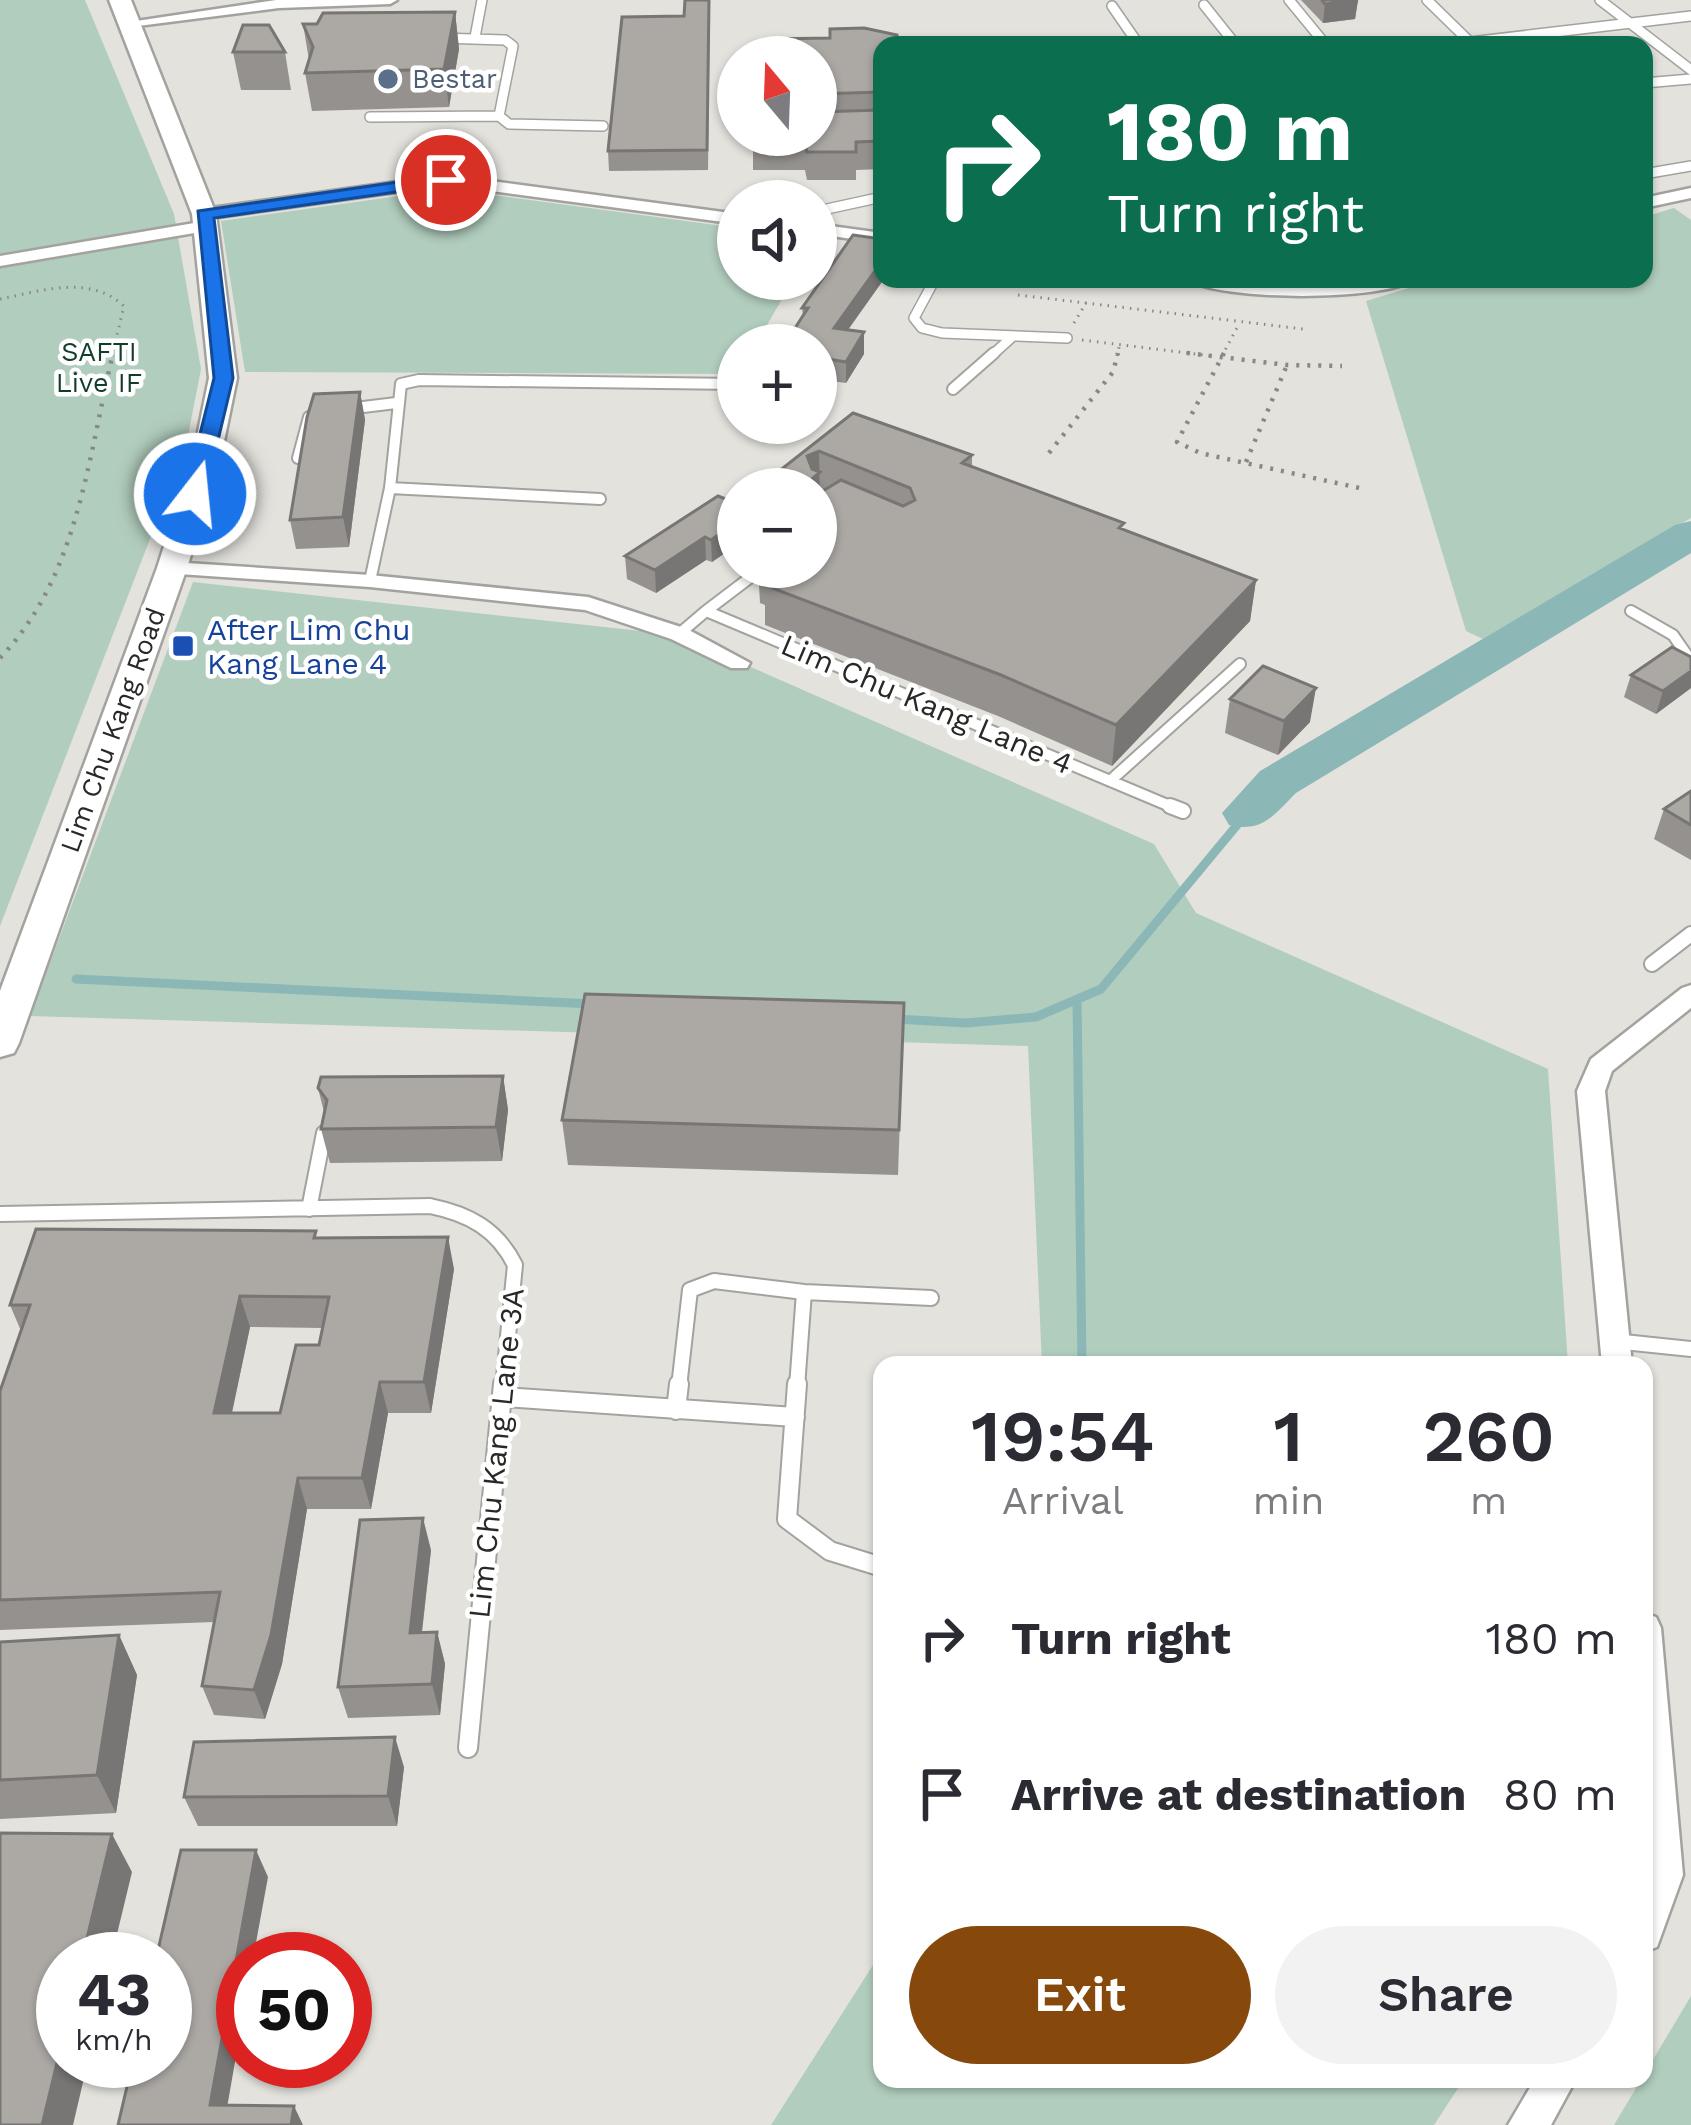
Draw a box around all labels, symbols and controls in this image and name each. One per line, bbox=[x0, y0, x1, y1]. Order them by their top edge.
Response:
north arrow bbox=[717, 36, 837, 156]
map controls bbox=[717, 36, 837, 588]
place label: Bestar bbox=[412, 63, 497, 95]
marker: Bestar bbox=[375, 66, 401, 92]
text: 180 m bbox=[1107, 82, 1353, 180]
icon: right bbox=[909, 84, 1065, 240]
pin bbox=[395, 129, 497, 231]
icon: arrive bbox=[413, 147, 479, 213]
button: sound bbox=[717, 180, 837, 300]
text: Turn right bbox=[1107, 182, 1364, 245]
button: + bbox=[717, 324, 837, 444]
park label: SAFTI Live IF bbox=[56, 336, 142, 399]
position arrow bbox=[132, 431, 258, 557]
button: − bbox=[717, 468, 837, 588]
street label: Lim Chu Kang Road bbox=[54, 603, 172, 857]
place label: After Lim Chu Kang Lane 4 bbox=[207, 612, 410, 681]
street label: Lim Chu Kang Lane 4 bbox=[776, 627, 1078, 781]
marker: After Lim Chu Kang Lane 4 bbox=[170, 633, 196, 659]
street label: Lim Chu Kang Lane 3A bbox=[461, 1286, 531, 1620]
text: 19:54 bbox=[971, 1394, 1155, 1478]
text: 1 bbox=[1273, 1394, 1303, 1478]
text: 260 bbox=[1422, 1394, 1555, 1478]
text: Arrival bbox=[1002, 1478, 1124, 1523]
text: min bbox=[1253, 1478, 1324, 1523]
text: m bbox=[1470, 1478, 1507, 1523]
icon: right bbox=[909, 1605, 975, 1671]
text: Turn right bbox=[1011, 1612, 1231, 1665]
text: 180 m bbox=[1486, 1612, 1617, 1665]
icon: arrive bbox=[909, 1761, 975, 1827]
text: Arrive at destination bbox=[1011, 1768, 1466, 1821]
text: 80 m bbox=[1503, 1768, 1617, 1821]
button: Exit bbox=[909, 1926, 1251, 2064]
button: Share bbox=[1275, 1926, 1617, 2064]
speed limit sign: 50 bbox=[216, 1932, 372, 2088]
text: 43 bbox=[77, 1959, 151, 2030]
text: km/h bbox=[75, 2022, 153, 2057]

